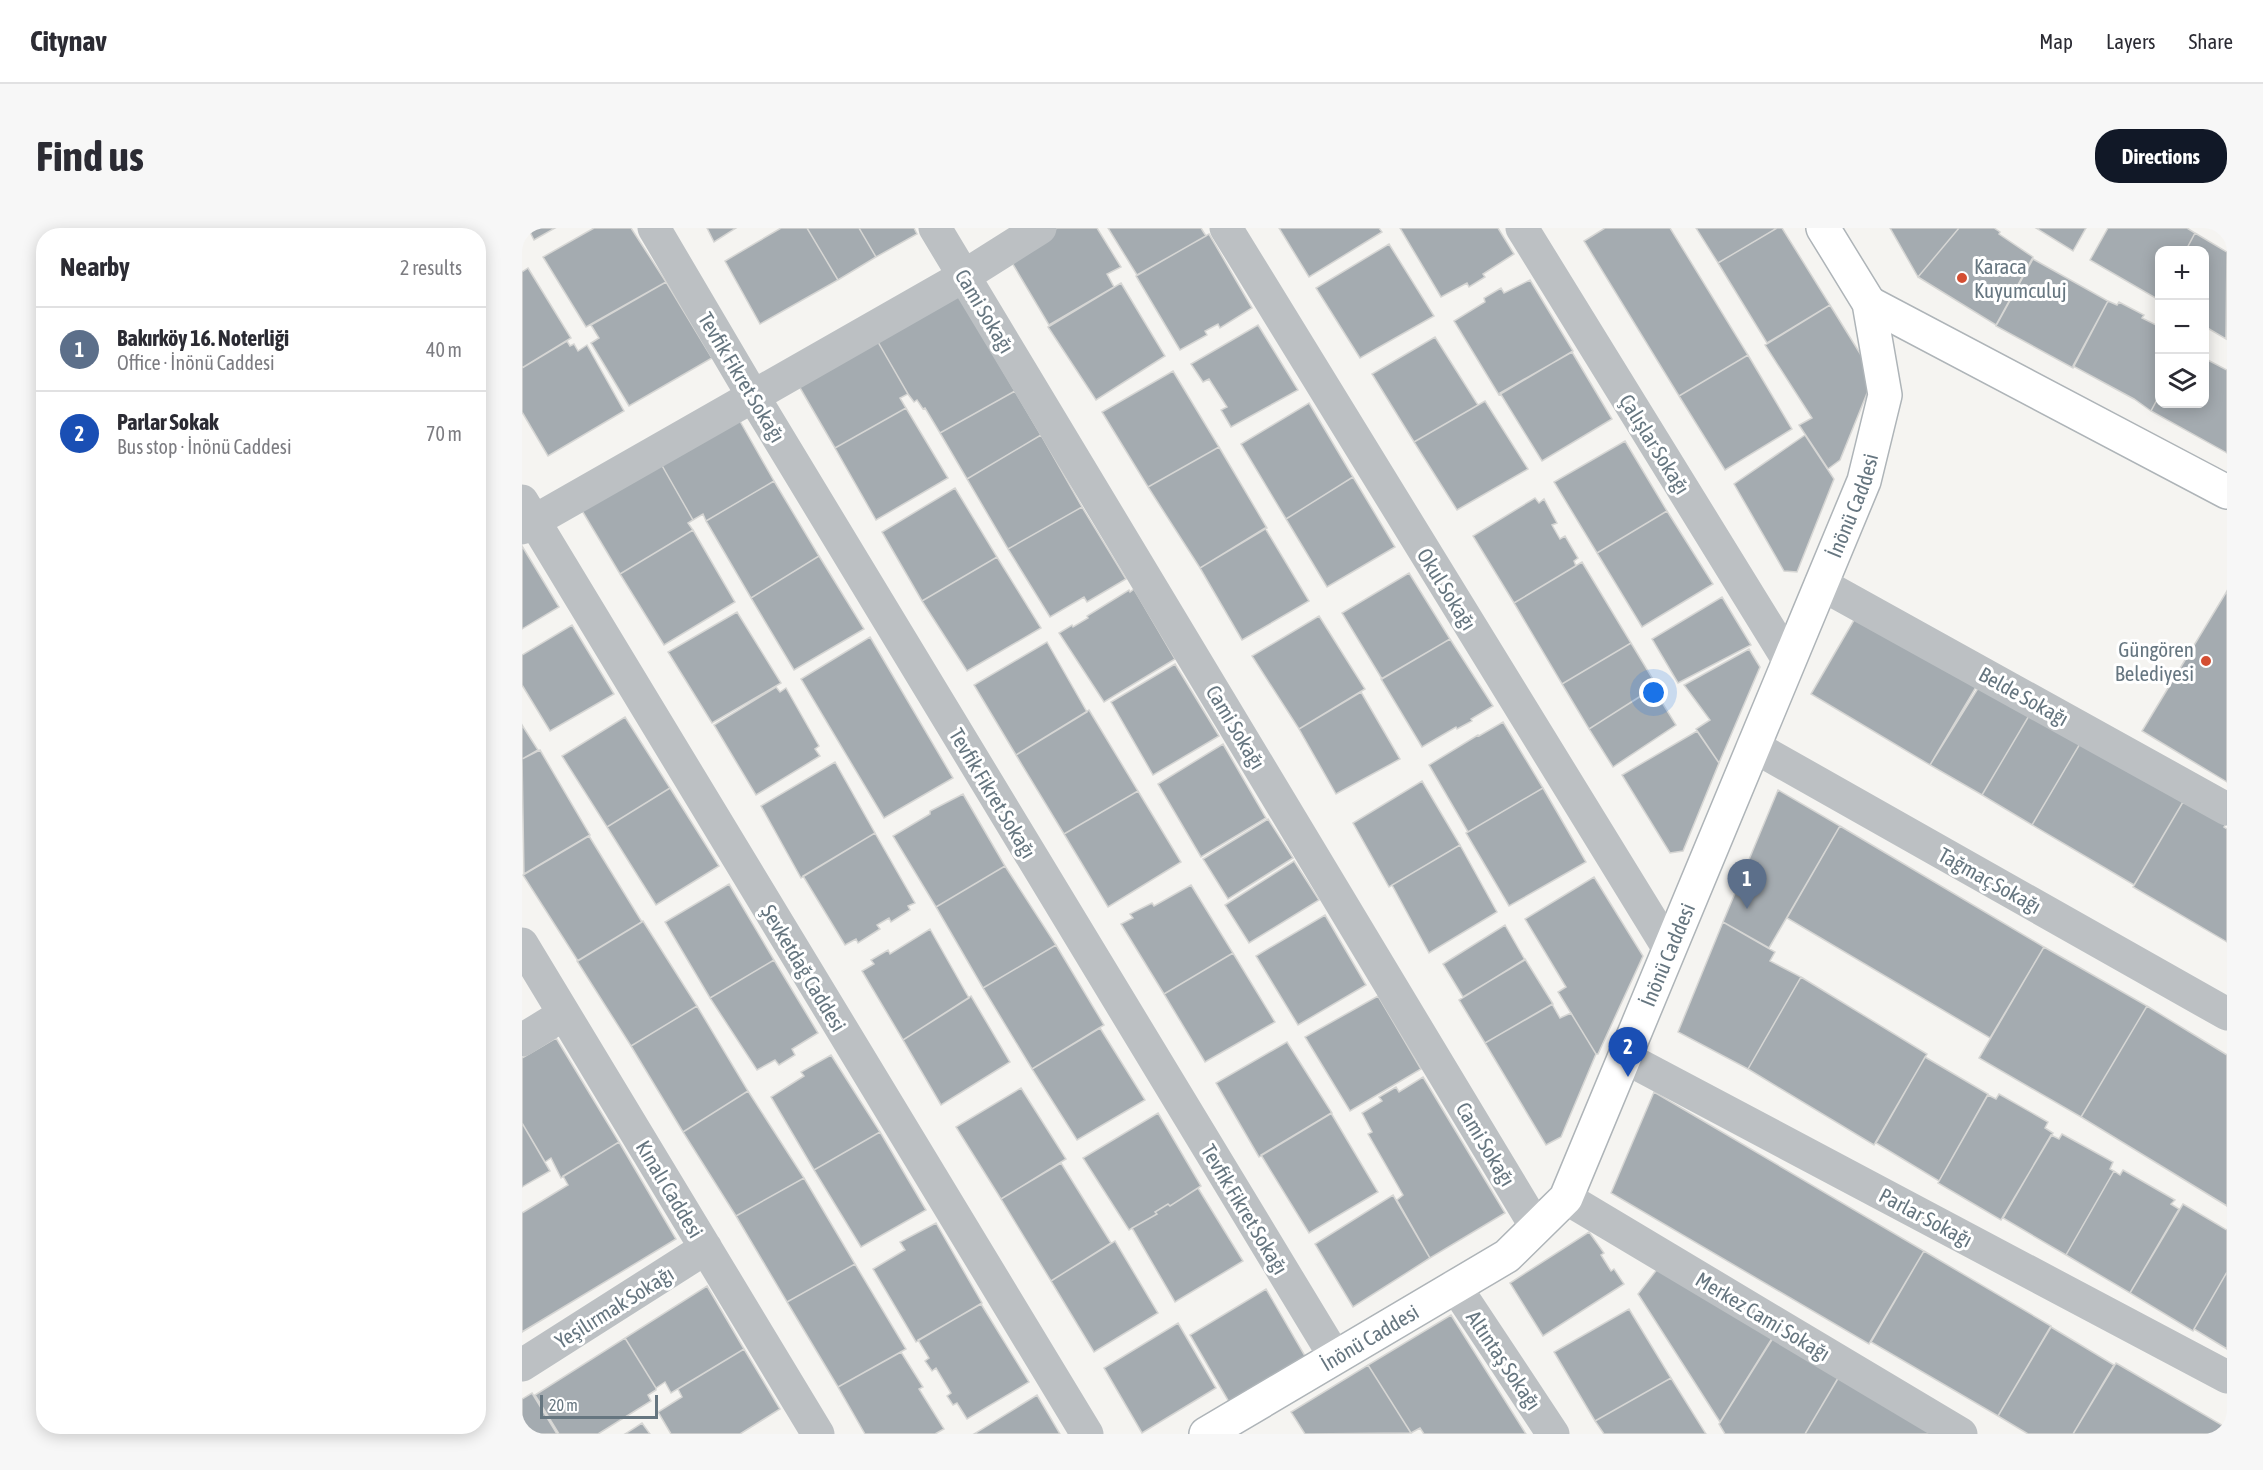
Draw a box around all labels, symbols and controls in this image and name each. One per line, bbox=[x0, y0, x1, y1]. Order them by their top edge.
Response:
text: Citynav bbox=[30, 25, 107, 57]
text: Map bbox=[2039, 29, 2073, 53]
text: Layers bbox=[2106, 29, 2156, 53]
text: Share bbox=[2189, 29, 2233, 53]
button: Directions bbox=[2095, 129, 2227, 183]
text: Find us bbox=[36, 132, 144, 180]
map controls bbox=[2155, 246, 2209, 408]
button: + bbox=[2155, 246, 2209, 300]
text: Nearby bbox=[60, 252, 130, 282]
place label: Karaca Kuyumculuj bbox=[1974, 254, 2067, 302]
text: 2 results bbox=[400, 256, 462, 279]
street label: Cami Sokağı bbox=[951, 265, 1019, 357]
marker: Karaca Kuyumculuj bbox=[1955, 271, 1969, 285]
button: − bbox=[2155, 300, 2209, 354]
street label: Tevfik Fikret Sokağı bbox=[694, 308, 790, 446]
text: Bakırköy 16. Noterliği bbox=[117, 325, 289, 351]
text: 1 bbox=[75, 338, 84, 361]
text: 40 m bbox=[426, 338, 462, 361]
text: Office · İnönü Caddesi bbox=[117, 351, 275, 374]
button: layers bbox=[2155, 354, 2209, 408]
street label: Çalışlar Sokağı bbox=[1615, 390, 1695, 498]
text: Parlar Sokak bbox=[117, 409, 219, 435]
text: 2 bbox=[75, 422, 84, 445]
text: 70 m bbox=[426, 422, 462, 445]
text: Bus stop · İnönü Caddesi bbox=[117, 435, 292, 458]
street label: İnönü Caddesi bbox=[1822, 451, 1882, 561]
street label: Okul Sokağı bbox=[1413, 544, 1481, 634]
place label: Güngören Belediyesi bbox=[2115, 637, 2194, 685]
marker: Güngören Belediyesi bbox=[2199, 654, 2213, 668]
street label: Belde Sokağı bbox=[1975, 662, 2073, 730]
your location bbox=[1639, 678, 1668, 707]
street label: Cami Sokağı bbox=[1202, 681, 1270, 773]
street label: Tevfik Fikret Sokağı bbox=[945, 724, 1041, 862]
street label: Tağmaç Sokağı bbox=[1934, 842, 2046, 918]
pin: 1 bbox=[1728, 860, 1766, 909]
street label: İnönü Caddesi bbox=[1635, 899, 1699, 1010]
street label: Şevketdağ Caddesi bbox=[757, 900, 851, 1036]
pin: 2 bbox=[1608, 1028, 1648, 1077]
street label: Cami Sokağı bbox=[1452, 1098, 1520, 1190]
street label: Kınalı Caddesi bbox=[632, 1136, 708, 1242]
street label: Tevfik Fikret Sokağı bbox=[1197, 1140, 1293, 1278]
street label: Parlar Sokağı bbox=[1875, 1183, 1977, 1251]
street label: Yeşilırmak Sokağı bbox=[550, 1261, 678, 1353]
street label: Merkez Cami Sokağı bbox=[1692, 1267, 1834, 1365]
street label: İnönü Caddesi bbox=[1316, 1299, 1423, 1376]
street label: Altıntaş Sokağı bbox=[1462, 1306, 1546, 1414]
scale bar bbox=[540, 1392, 658, 1420]
text: 20 m bbox=[549, 1396, 578, 1414]

